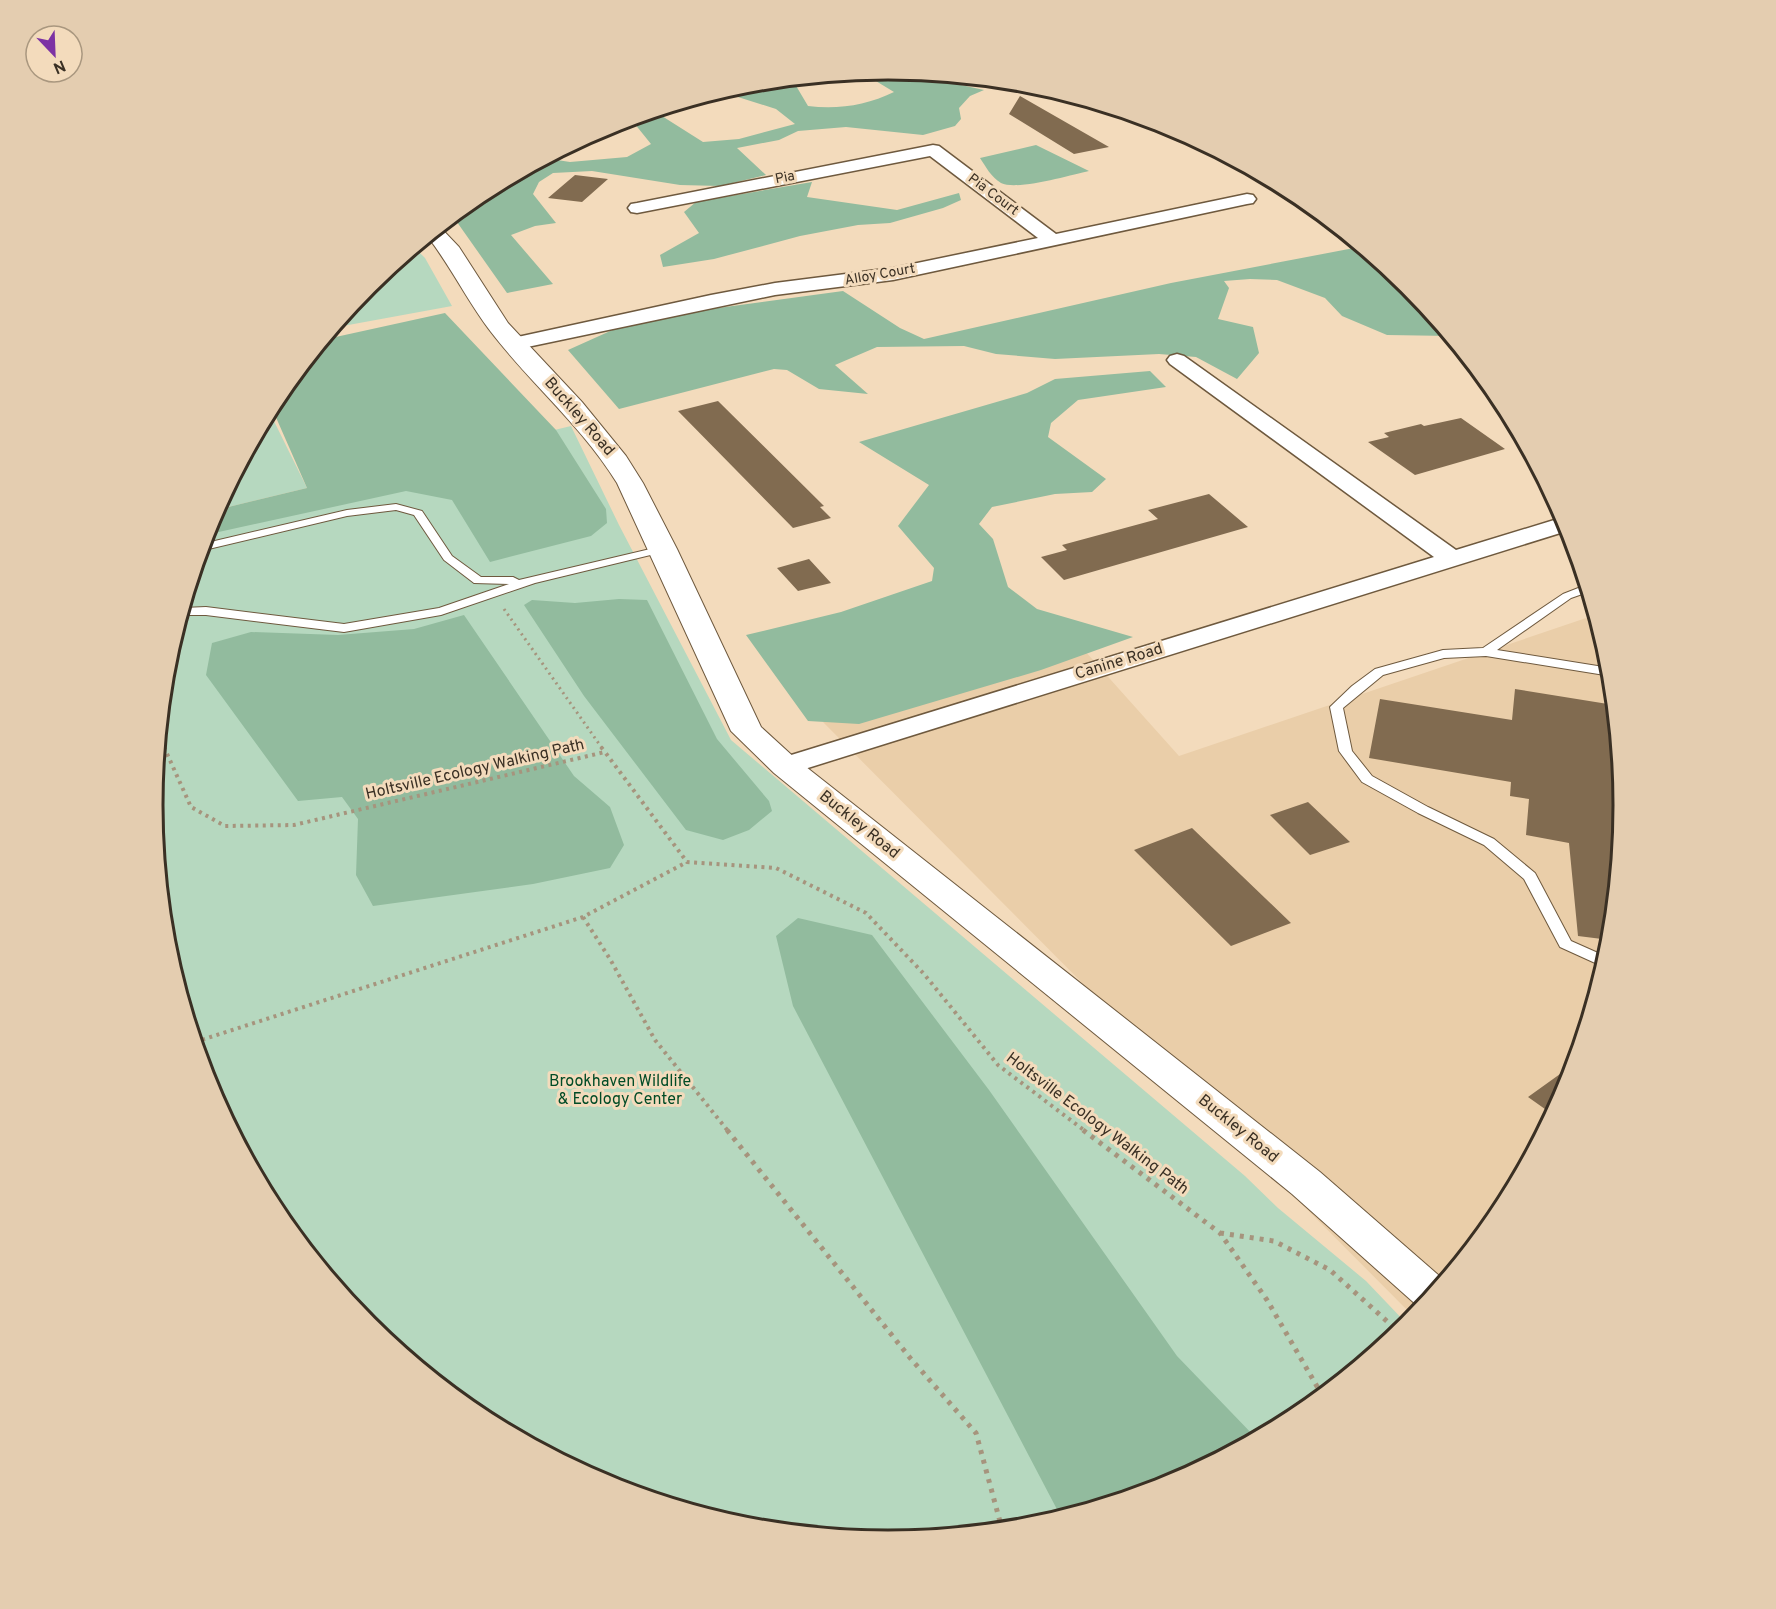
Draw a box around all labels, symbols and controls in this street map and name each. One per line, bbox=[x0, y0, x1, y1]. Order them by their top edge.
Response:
north arrow bbox=[24, 24, 84, 84]
text: N bbox=[50, 55, 68, 77]
street label: Pia bbox=[774, 168, 796, 188]
street label: Pia Court bbox=[964, 170, 1022, 220]
street label: Alloy Court bbox=[843, 260, 917, 290]
street label: Buckley Road bbox=[539, 374, 619, 460]
street label: Canine Road bbox=[1073, 639, 1165, 685]
street label: Holtsville Ecology Walking Path bbox=[364, 735, 586, 805]
street label: Buckley Road bbox=[815, 786, 903, 864]
street label: Holtsville Ecology Walking Path bbox=[1002, 1049, 1192, 1199]
park label: Brookhaven Wildlife & Ecology Center bbox=[549, 1072, 691, 1110]
street label: Buckley Road bbox=[1194, 1090, 1282, 1168]

